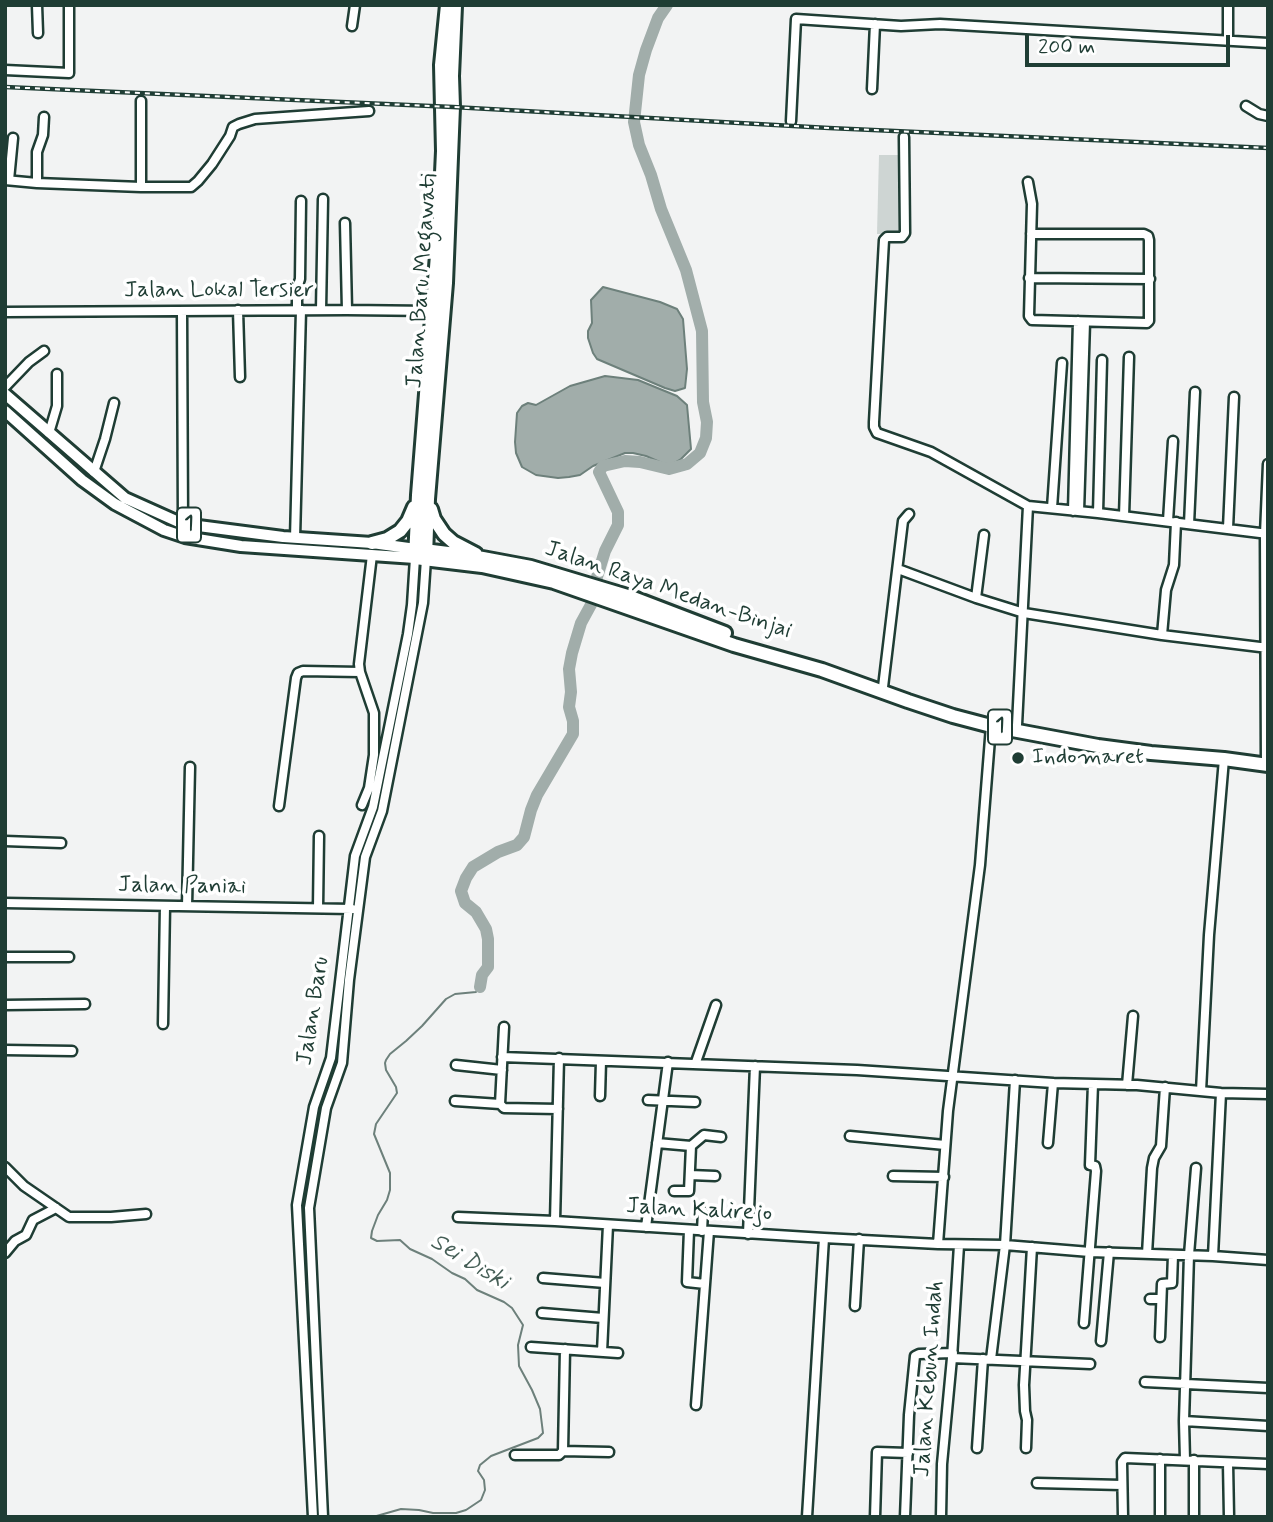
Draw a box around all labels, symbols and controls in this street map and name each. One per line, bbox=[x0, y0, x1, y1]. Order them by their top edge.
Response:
scale bar bbox=[1028, 21, 1233, 65]
text: 200 m bbox=[1038, 33, 1095, 61]
street label: Jalan Baru Megawati bbox=[402, 173, 444, 389]
street label: Jalan Lokal Tersier bbox=[124, 277, 314, 305]
road number: 1 bbox=[177, 508, 201, 542]
street label: Jalan Raya Medan-Binjai bbox=[541, 536, 795, 646]
road number: 1 bbox=[988, 710, 1012, 744]
place label: Indomaret bbox=[1032, 744, 1144, 772]
marker: Indomaret bbox=[1010, 750, 1026, 766]
street label: Jalan Paniai bbox=[118, 872, 246, 902]
street label: Jalan Baru bbox=[292, 955, 336, 1067]
street label: Jalan Kalirejo bbox=[625, 1193, 773, 1229]
water label: Sei Diski bbox=[424, 1228, 514, 1298]
street label: Jalan Kebun Indah bbox=[909, 1280, 951, 1478]

